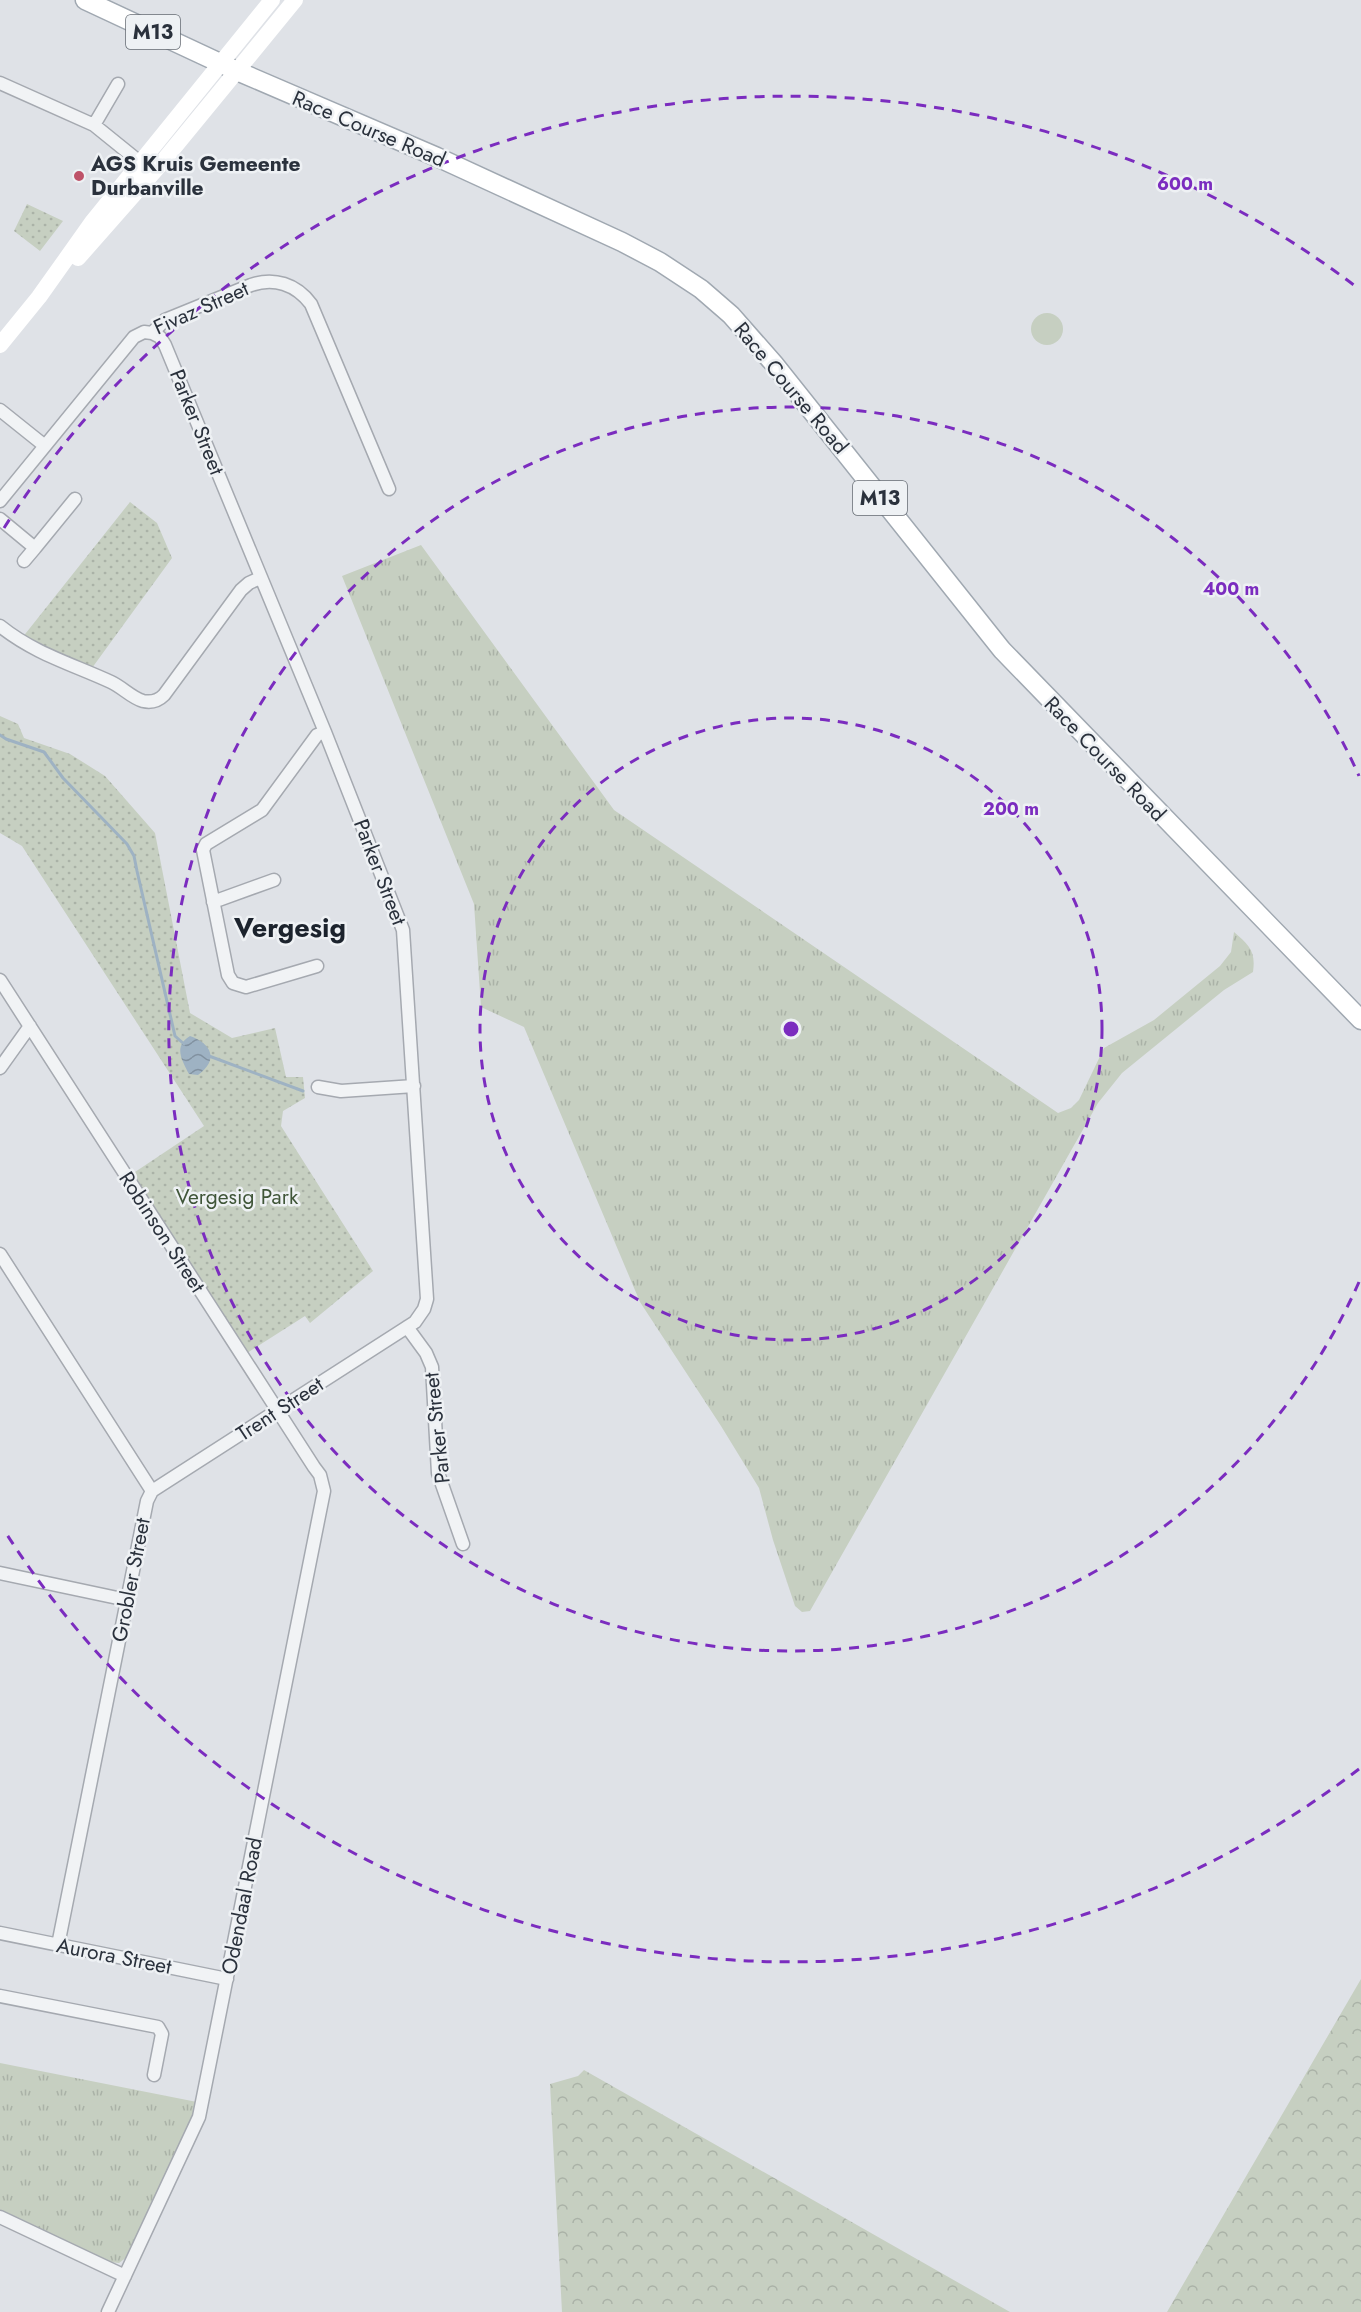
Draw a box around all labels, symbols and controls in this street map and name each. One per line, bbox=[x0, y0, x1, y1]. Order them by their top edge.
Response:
road number: M13 bbox=[126, 15, 180, 49]
street label: Race Course Road bbox=[288, 83, 450, 175]
place label: AGS Kruis Gemeente Durbanville bbox=[90, 149, 301, 203]
marker: AGS Kruis Gemeente Durbanville bbox=[72, 169, 86, 183]
text: 600 m bbox=[1157, 171, 1213, 197]
street label: Fivaz Street bbox=[149, 274, 253, 342]
street label: Race Course Road bbox=[727, 316, 855, 460]
street label: Parker Street bbox=[162, 365, 232, 479]
road number: M13 bbox=[853, 481, 907, 515]
text: 400 m bbox=[1203, 576, 1259, 602]
street label: Race Course Road bbox=[1037, 690, 1173, 828]
text: 200 m bbox=[983, 796, 1039, 822]
street label: Parker Street bbox=[346, 815, 414, 929]
district label: Vergesig bbox=[233, 908, 346, 947]
centre of rings bbox=[781, 1019, 801, 1039]
street label: Robinson Street bbox=[112, 1166, 212, 1298]
park label: Vergesig Park bbox=[176, 1182, 299, 1212]
street label: Trent Street bbox=[231, 1370, 329, 1448]
street label: Parker Street bbox=[416, 1371, 458, 1485]
street label: Grobler Street bbox=[104, 1515, 158, 1645]
street label: Odendaal Road bbox=[214, 1835, 270, 1977]
street label: Aurora Street bbox=[54, 1930, 174, 1982]

